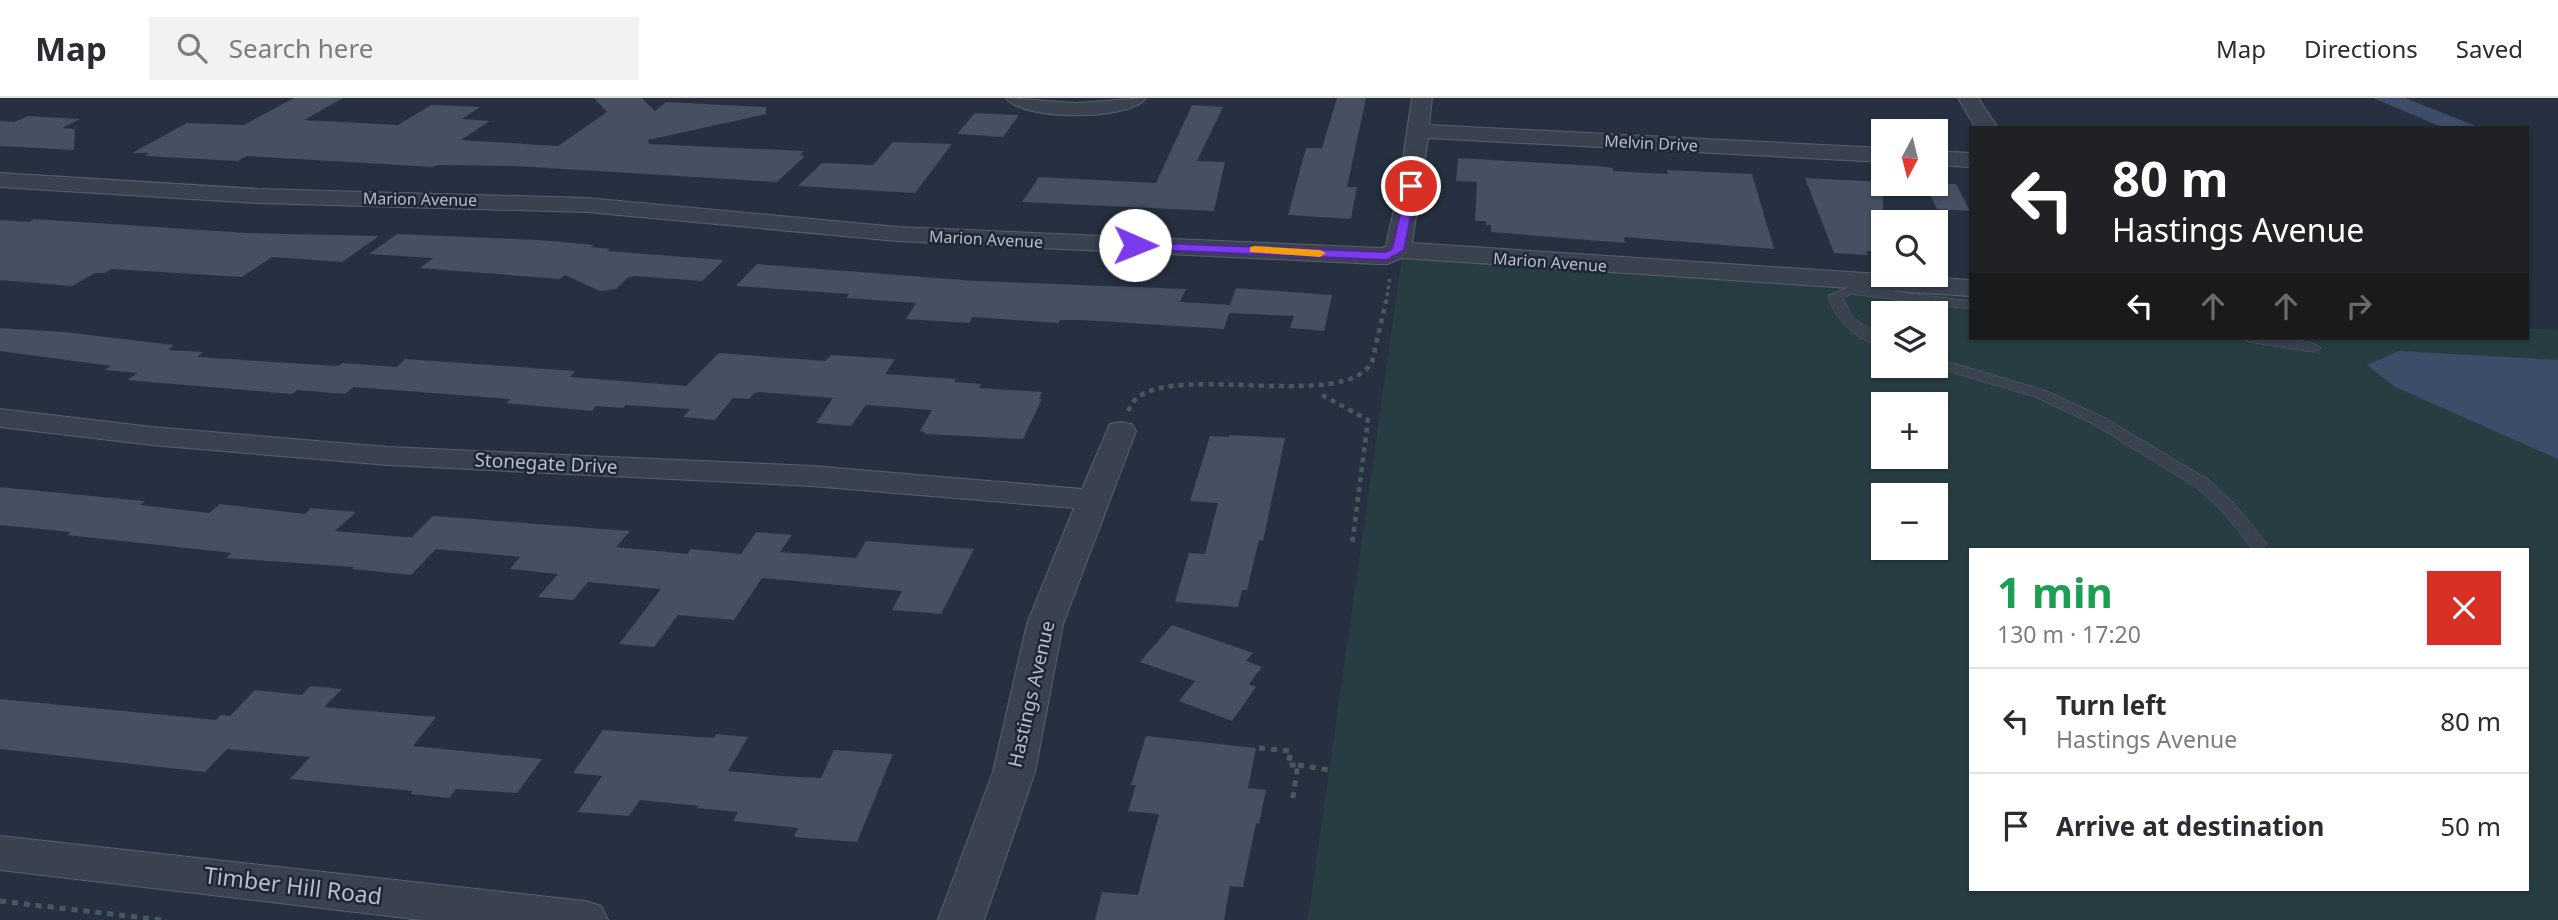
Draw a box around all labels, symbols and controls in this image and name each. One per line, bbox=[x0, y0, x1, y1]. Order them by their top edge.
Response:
search box bbox=[149, 17, 639, 80]
text: Map bbox=[35, 26, 107, 71]
icon: search bbox=[173, 29, 211, 67]
text: Search here bbox=[229, 30, 373, 66]
text: Map bbox=[2216, 32, 2266, 65]
text: Directions bbox=[2304, 32, 2418, 65]
text: Saved bbox=[2456, 32, 2523, 65]
north arrow bbox=[1871, 119, 1948, 196]
map controls bbox=[1871, 119, 1948, 560]
street label: Melvin Drive bbox=[1604, 130, 1698, 156]
text: 80 m bbox=[2112, 145, 2229, 211]
icon: left bbox=[1997, 154, 2088, 245]
pin bbox=[1381, 156, 1441, 216]
icon: arrive bbox=[1392, 167, 1430, 205]
street label: Marion Avenue bbox=[363, 187, 477, 211]
position arrow bbox=[1098, 208, 1172, 282]
text: Hastings Avenue bbox=[2112, 208, 2364, 251]
button: search bbox=[1871, 210, 1948, 287]
street label: Marion Avenue bbox=[928, 225, 1044, 253]
street label: Marion Avenue bbox=[1492, 247, 1608, 277]
icon: left bbox=[2121, 287, 2159, 325]
icon: ahead bbox=[2194, 287, 2232, 325]
icon: ahead bbox=[2267, 287, 2305, 325]
icon: right bbox=[2340, 287, 2378, 325]
button: layers bbox=[1871, 301, 1948, 378]
button: + bbox=[1871, 392, 1948, 469]
street label: Stonegate Drive bbox=[474, 446, 618, 480]
button: − bbox=[1871, 483, 1948, 560]
text: 1 min bbox=[1997, 563, 2113, 620]
button: close bbox=[2427, 571, 2501, 645]
street label: Hastings Avenue bbox=[1001, 618, 1061, 770]
text: 130 m · 17:20 bbox=[1997, 618, 2141, 650]
text: Turn left bbox=[2056, 687, 2167, 723]
icon: left bbox=[1997, 702, 2035, 740]
text: 80 m bbox=[2440, 703, 2501, 739]
text: Hastings Avenue bbox=[2056, 723, 2237, 755]
icon: arrive bbox=[1997, 807, 2035, 845]
text: Arrive at destination bbox=[2056, 808, 2325, 844]
text: 50 m bbox=[2440, 808, 2501, 844]
street label: Timber Hill Road bbox=[202, 858, 384, 912]

